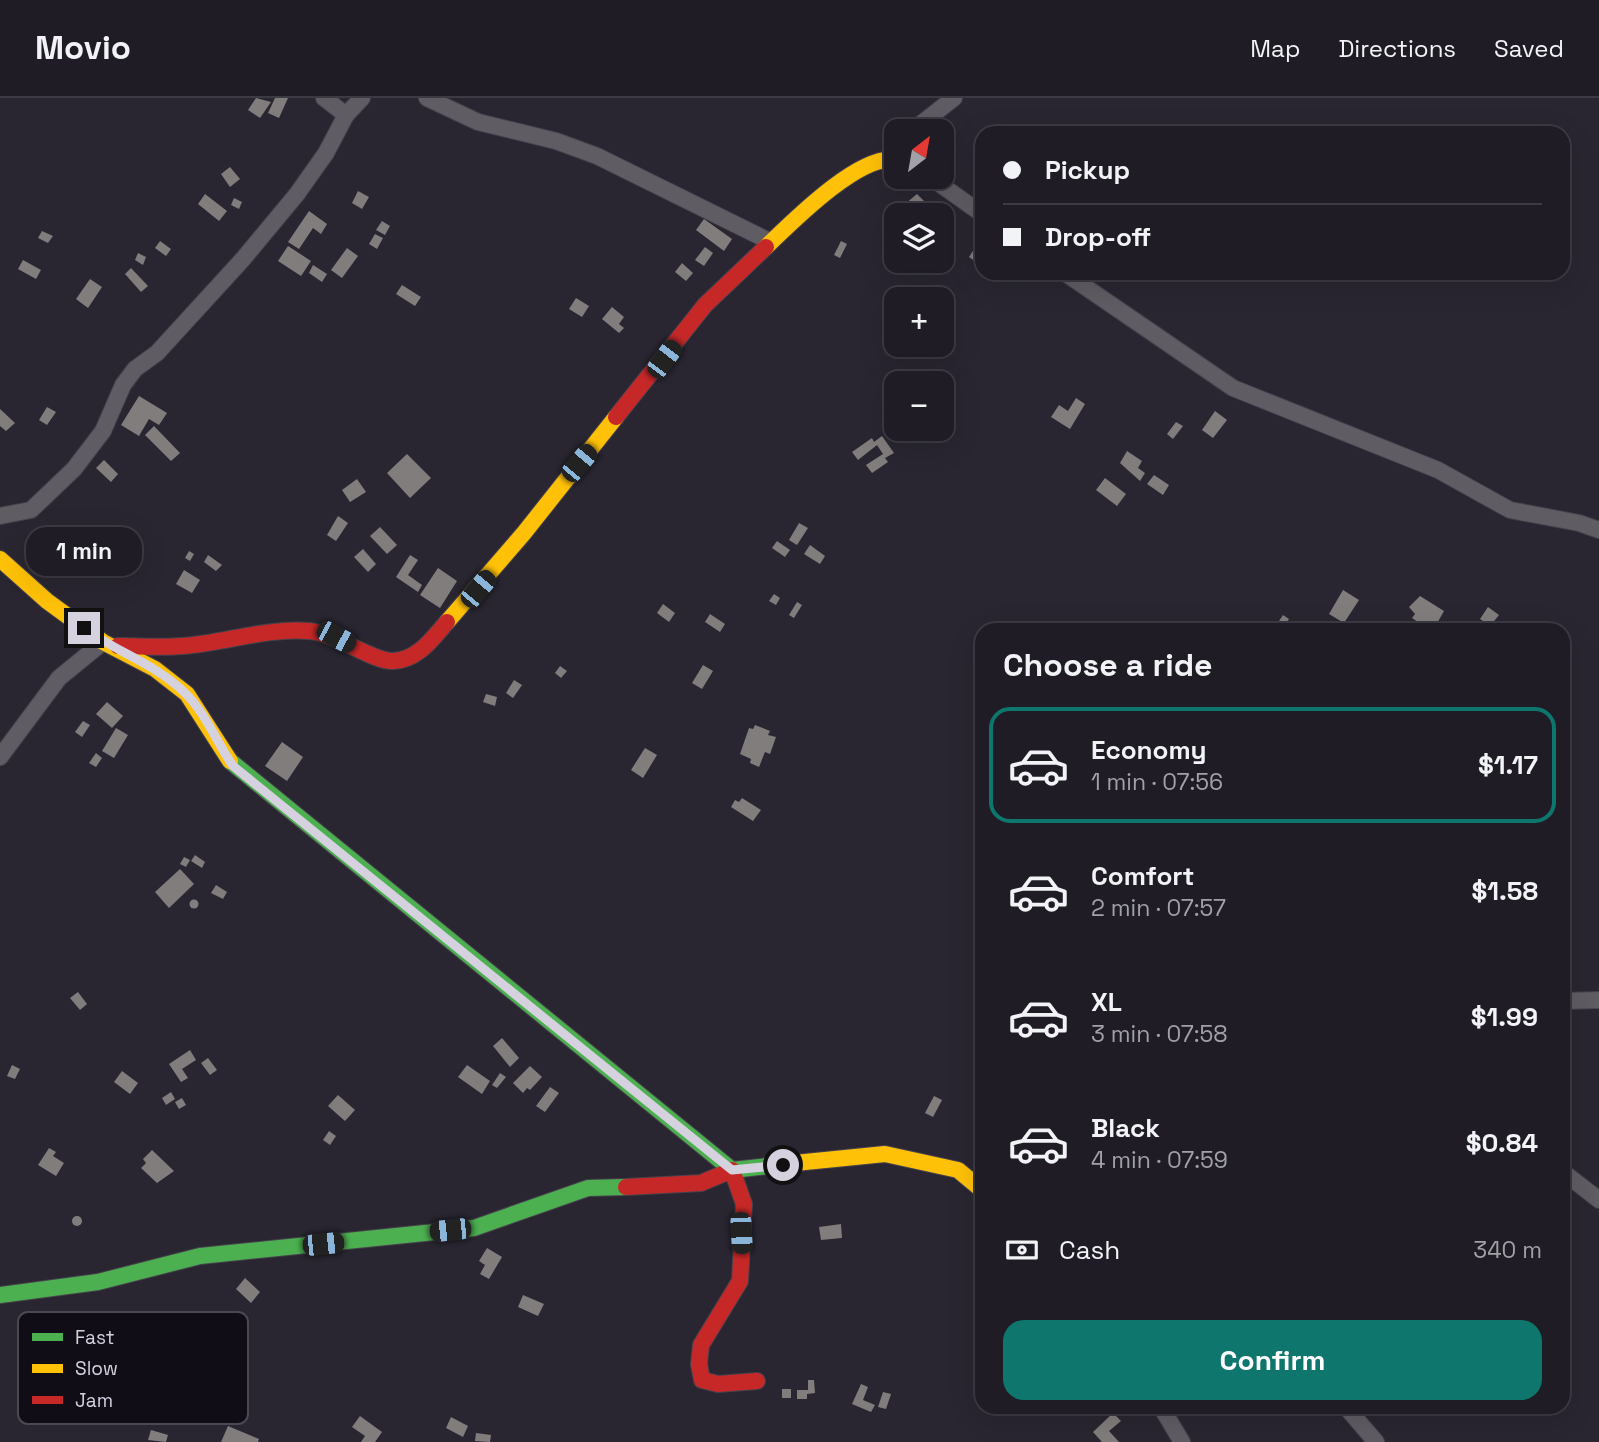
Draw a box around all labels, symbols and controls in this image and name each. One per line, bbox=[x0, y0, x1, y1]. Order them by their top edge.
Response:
text: Movio bbox=[35, 27, 131, 69]
text: Map bbox=[1250, 33, 1300, 64]
text: Directions bbox=[1338, 33, 1456, 64]
text: Saved bbox=[1494, 33, 1564, 64]
north arrow bbox=[884, 119, 954, 189]
map controls bbox=[884, 119, 954, 441]
text: Pickup bbox=[1045, 153, 1130, 187]
button: layers bbox=[884, 203, 954, 273]
text: Drop-off bbox=[1045, 220, 1151, 254]
button: + bbox=[884, 287, 954, 357]
car bbox=[643, 336, 686, 382]
button: − bbox=[884, 371, 954, 441]
car bbox=[558, 440, 601, 486]
callout: 1 min bbox=[26, 526, 142, 575]
text: 1 min bbox=[56, 536, 112, 566]
car bbox=[457, 566, 500, 612]
route end bbox=[68, 612, 100, 644]
car bbox=[313, 618, 360, 656]
text: Choose a ride bbox=[1003, 645, 1213, 685]
text: Economy bbox=[1091, 733, 1207, 767]
icon: car bbox=[1007, 734, 1070, 797]
text: $1.17 bbox=[1478, 748, 1538, 782]
text: 1 min · 07:56 bbox=[1091, 767, 1223, 797]
text: Comfort bbox=[1091, 859, 1194, 893]
icon: car bbox=[1007, 860, 1070, 923]
text: $1.58 bbox=[1472, 874, 1538, 908]
text: 2 min · 07:57 bbox=[1091, 893, 1226, 923]
text: XL bbox=[1091, 985, 1122, 1019]
icon: car bbox=[1007, 986, 1070, 1049]
text: $1.99 bbox=[1471, 1000, 1538, 1034]
text: 3 min · 07:58 bbox=[1091, 1019, 1228, 1049]
text: Black bbox=[1091, 1111, 1160, 1145]
icon: car bbox=[1007, 1112, 1070, 1175]
text: $0.84 bbox=[1466, 1126, 1538, 1160]
text: 4 min · 07:59 bbox=[1091, 1145, 1228, 1175]
route start bbox=[767, 1149, 799, 1181]
car bbox=[730, 1211, 753, 1255]
car bbox=[429, 1217, 472, 1243]
car bbox=[302, 1231, 345, 1257]
icon: cash bbox=[1003, 1231, 1041, 1269]
text: Cash bbox=[1059, 1233, 1120, 1267]
text: 340 m bbox=[1473, 1235, 1542, 1265]
legend bbox=[18, 1312, 248, 1424]
button: Confirm bbox=[1003, 1320, 1542, 1400]
text: Fast bbox=[75, 1325, 115, 1350]
text: Slow bbox=[75, 1356, 118, 1381]
text: Jam bbox=[75, 1388, 113, 1413]

